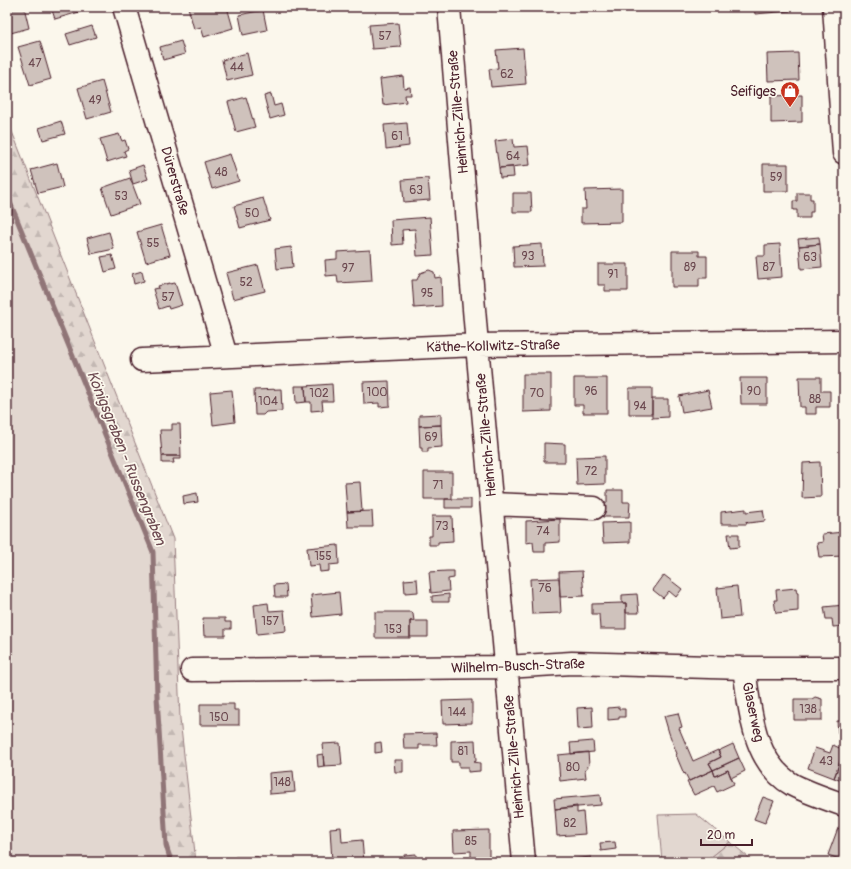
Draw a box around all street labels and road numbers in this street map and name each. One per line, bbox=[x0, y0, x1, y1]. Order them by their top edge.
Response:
street label: Heinrich-Zille-Straße bbox=[444, 49, 472, 175]
street label: Dürerstraße bbox=[157, 145, 193, 217]
street label: Käthe-Kollwitz-Straße bbox=[426, 336, 560, 356]
street label: Heinrich-Zille-Straße bbox=[472, 372, 500, 498]
street label: Wilhelm-Busch-Straße bbox=[451, 655, 585, 677]
street label: Glaserweg bbox=[738, 681, 768, 743]
street label: Heinrich-Zille-Straße bbox=[500, 694, 528, 820]

